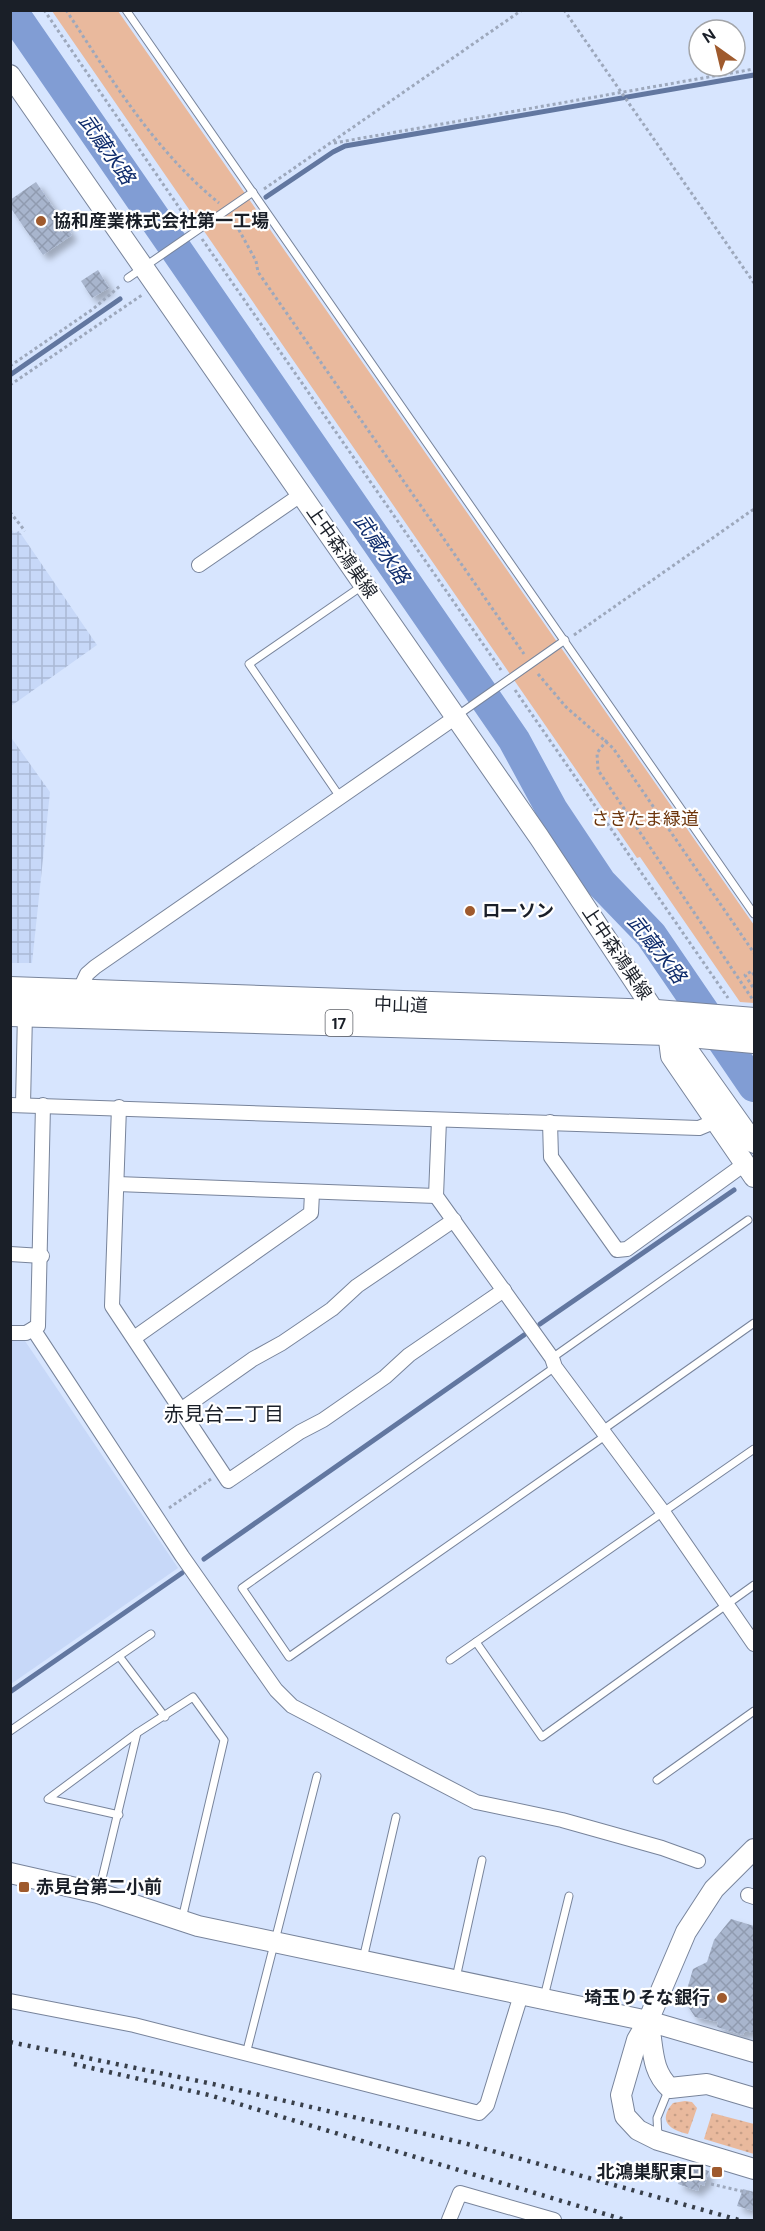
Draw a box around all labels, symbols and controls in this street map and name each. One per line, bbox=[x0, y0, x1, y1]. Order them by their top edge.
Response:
north arrow bbox=[687, 18, 747, 78]
text: N bbox=[698, 24, 720, 48]
water label: 武蔵水路 bbox=[73, 109, 142, 191]
place label: 協和産業株式会社第一工場 bbox=[53, 209, 269, 233]
marker: 協和産業株式会社第一工場 bbox=[34, 214, 48, 228]
street label: 上中森鴻巣線 bbox=[301, 501, 383, 603]
water label: 武蔵水路 bbox=[348, 509, 417, 591]
park label: さきたま緑道 bbox=[591, 807, 699, 831]
place label: ローソン bbox=[482, 899, 554, 923]
street label: 上中森鴻巣線 bbox=[577, 902, 657, 1004]
marker: ローソン bbox=[463, 904, 477, 918]
water label: 武蔵水路 bbox=[622, 909, 693, 990]
street label: 中山道 bbox=[374, 992, 428, 1018]
road number: 17 bbox=[326, 1010, 352, 1036]
district label: 赤見台二丁目 bbox=[164, 1401, 284, 1427]
place label: 赤見台第二小前 bbox=[36, 1875, 162, 1899]
marker: 赤見台第二小前 bbox=[17, 1880, 31, 1894]
place label: 埼玉りそな銀行 bbox=[584, 1986, 710, 2010]
marker: 埼玉りそな銀行 bbox=[715, 1991, 729, 2005]
place label: 北鴻巣駅東口 bbox=[597, 2160, 705, 2184]
marker: 北鴻巣駅東口 bbox=[710, 2165, 724, 2179]

